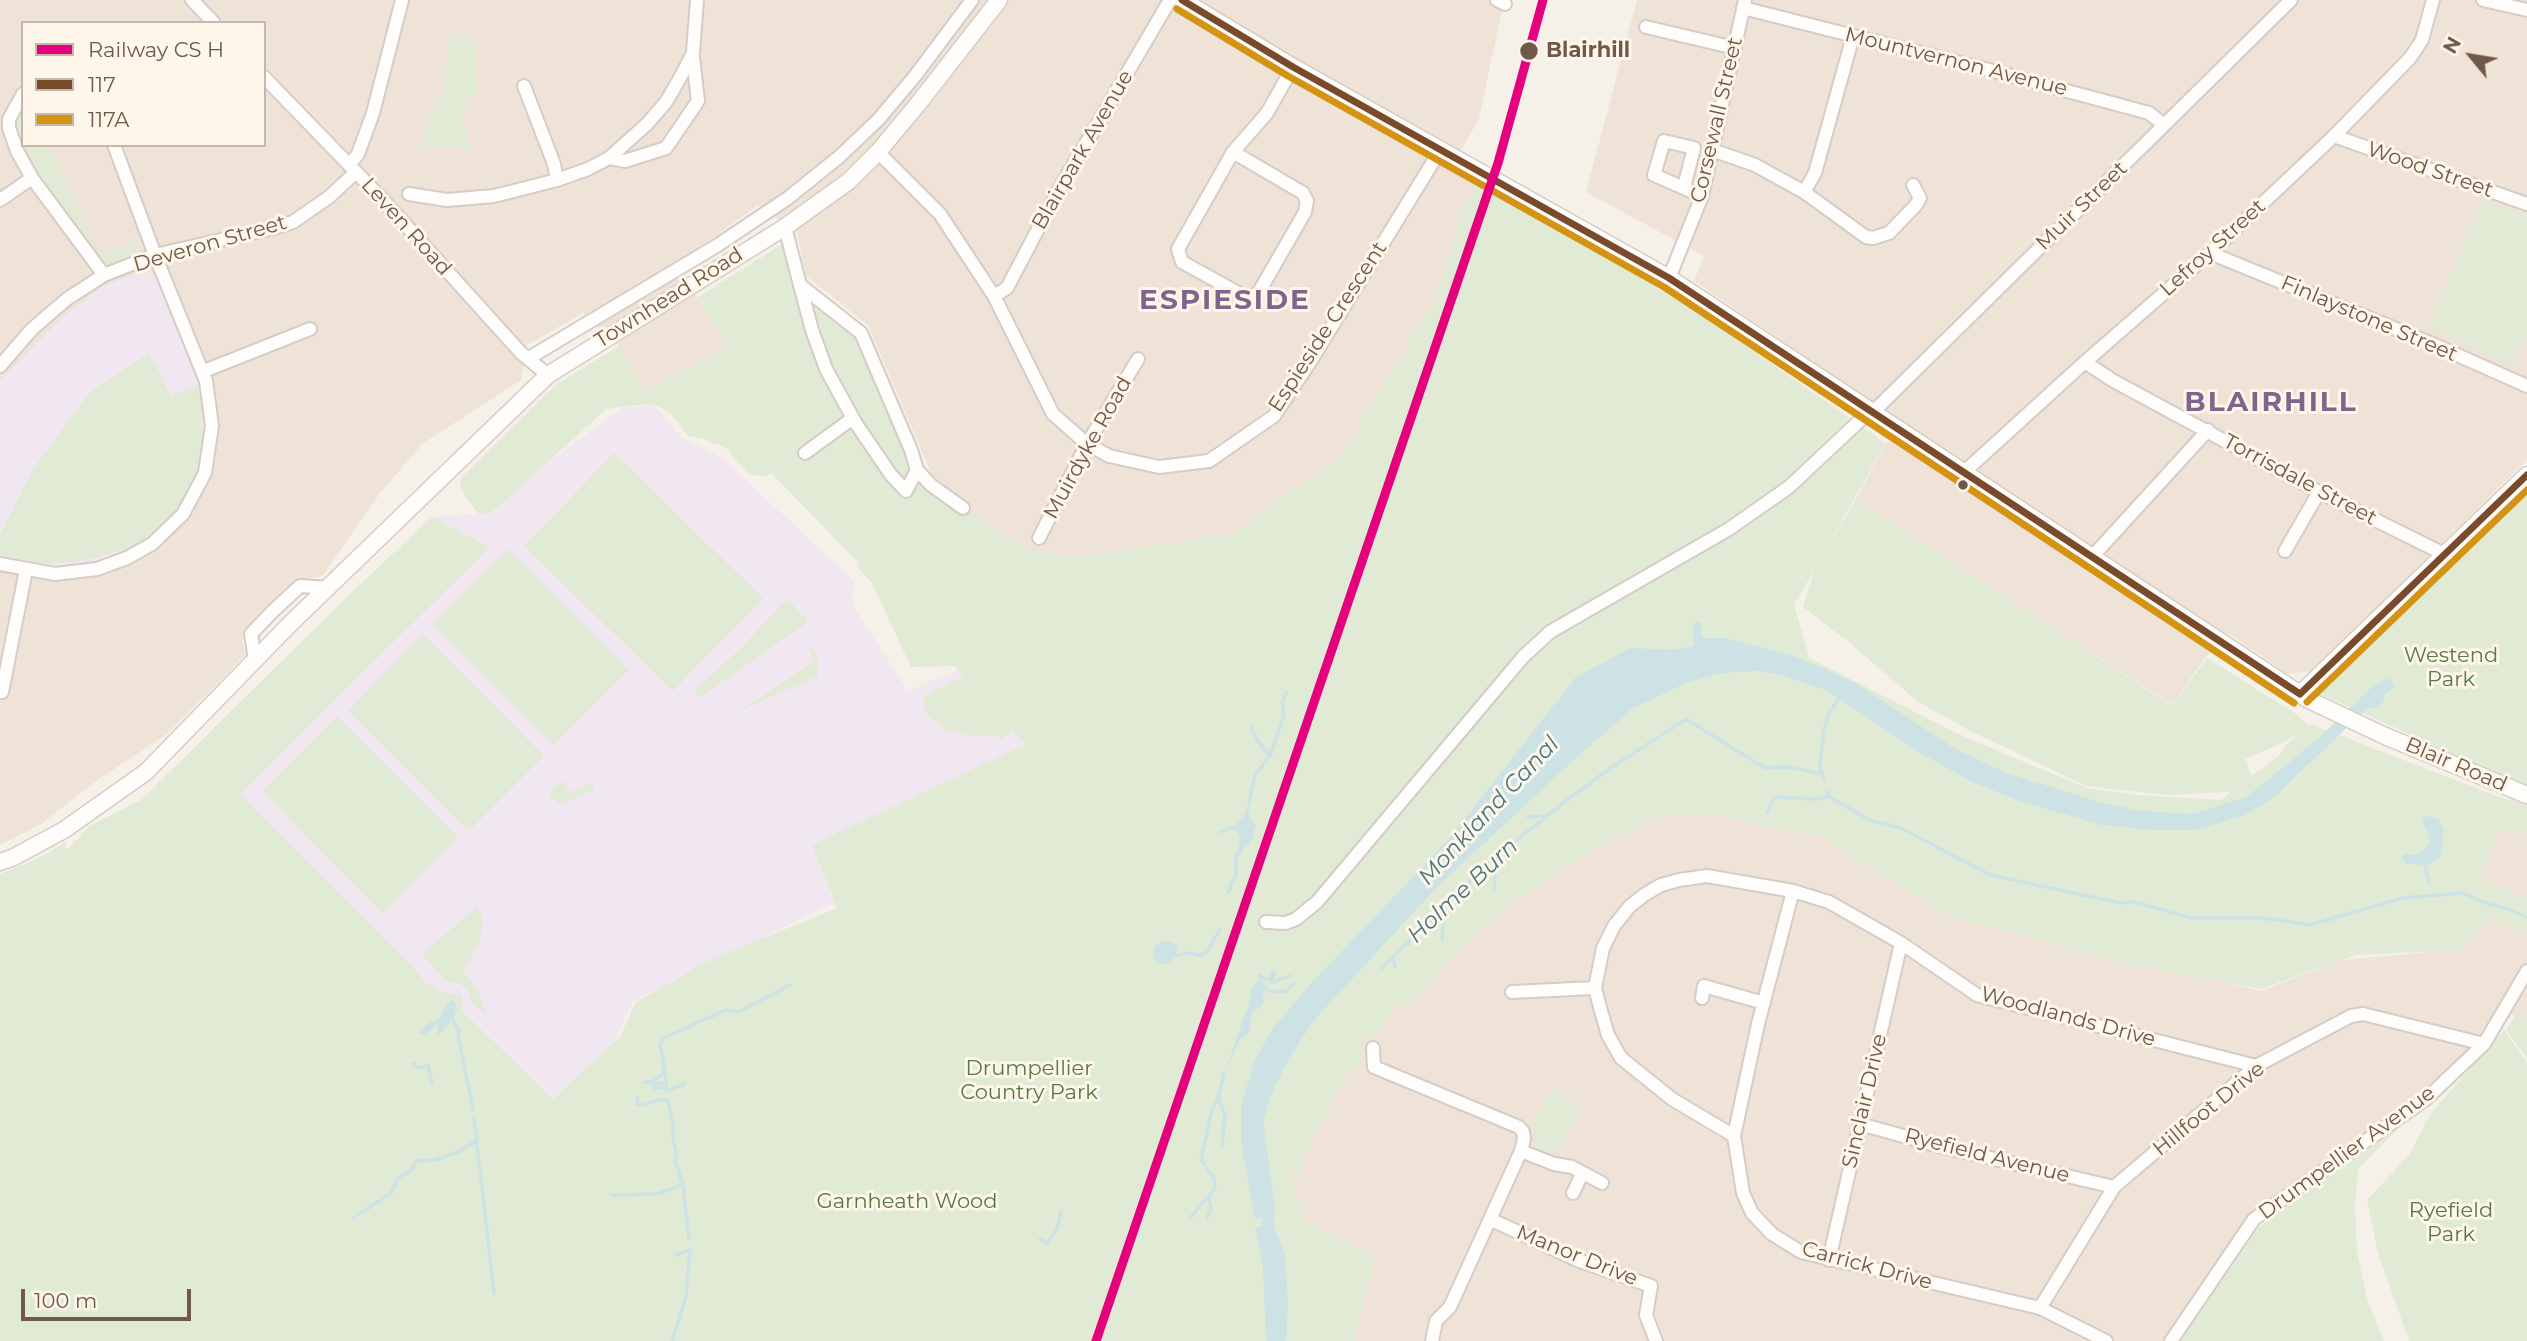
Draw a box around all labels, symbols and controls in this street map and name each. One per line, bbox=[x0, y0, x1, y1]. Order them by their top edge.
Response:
legend bbox=[21, 21, 266, 147]
north arrow bbox=[2436, 21, 2506, 91]
street label: Mountvernon Avenue bbox=[1842, 22, 2070, 102]
text: N bbox=[2439, 33, 2466, 58]
street label: Corsewall Street bbox=[1686, 35, 1748, 205]
text: Railway CS H bbox=[88, 37, 224, 62]
place label: Blairhill bbox=[1546, 38, 1630, 64]
marker: Blairhill bbox=[1518, 40, 1540, 62]
street label: Blairpark Avenue bbox=[1027, 66, 1139, 234]
text: 117 bbox=[88, 72, 116, 97]
text: 117A bbox=[88, 107, 129, 132]
street label: Wood Street bbox=[2364, 137, 2496, 203]
street label: Muir Street bbox=[2031, 156, 2133, 256]
street label: Leven Road bbox=[355, 173, 457, 281]
street label: Lefroy Street bbox=[2155, 194, 2271, 302]
street label: Deveron Street bbox=[131, 210, 289, 278]
street label: Espieside Crescent bbox=[1264, 237, 1392, 417]
street label: Townhead Road bbox=[590, 242, 748, 354]
street label: Finlaystone Street bbox=[2277, 270, 2461, 368]
district label: ESPIESIDE bbox=[1140, 284, 1310, 318]
street label: Muirdyke Road bbox=[1039, 372, 1137, 524]
district label: BLAIRHILL bbox=[2185, 386, 2357, 420]
street label: Torrisdale Street bbox=[2219, 429, 2381, 531]
unlabelled marker bbox=[1956, 478, 1970, 492]
park label: Westend Park bbox=[2404, 643, 2498, 693]
water label: Monkland Canal bbox=[1413, 731, 1565, 891]
street label: Blair Road bbox=[2401, 732, 2511, 798]
water label: Holme Burn bbox=[1402, 833, 1524, 949]
street label: Woodlands Drive bbox=[1978, 982, 2158, 1052]
street label: Sinclair Drive bbox=[1837, 1031, 1893, 1171]
park label: Drumpellier Country Park bbox=[960, 1056, 1098, 1106]
street label: Hillfoot Drive bbox=[2148, 1056, 2270, 1162]
street label: Drumpellier Avenue bbox=[2254, 1081, 2440, 1225]
street label: Ryefield Avenue bbox=[1902, 1123, 2072, 1189]
park label: Garnheath Wood bbox=[816, 1189, 998, 1215]
park label: Ryefield Park bbox=[2409, 1198, 2493, 1248]
street label: Manor Drive bbox=[1513, 1220, 1641, 1292]
street label: Carrick Drive bbox=[1799, 1236, 1935, 1296]
scale bar bbox=[24, 1274, 194, 1318]
text: 100 m bbox=[34, 1288, 97, 1313]

